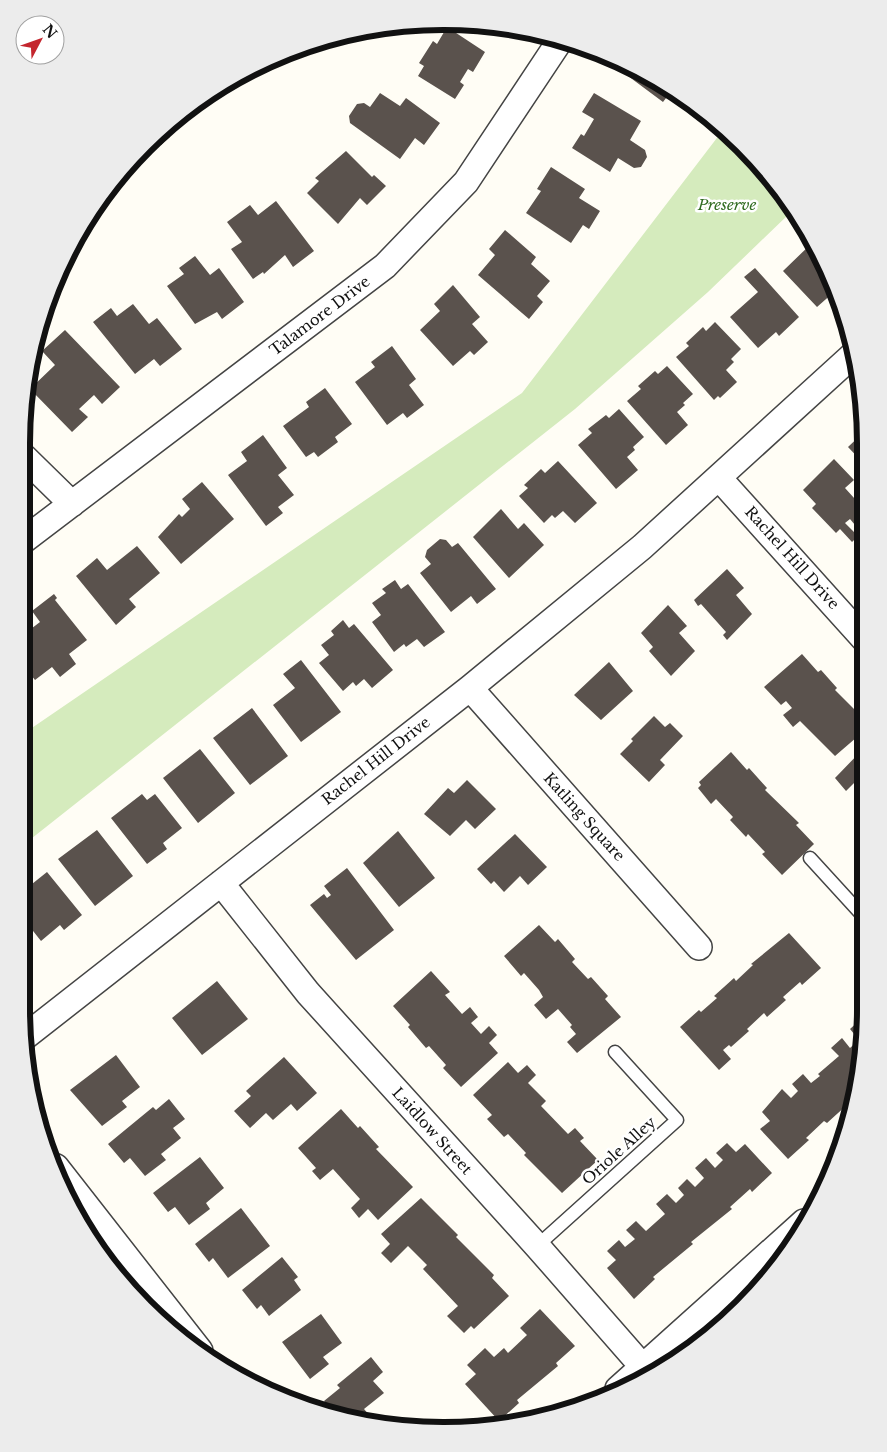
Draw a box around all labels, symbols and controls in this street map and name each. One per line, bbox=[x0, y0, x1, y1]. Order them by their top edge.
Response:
north arrow bbox=[15, 15, 65, 65]
text: N bbox=[39, 21, 61, 42]
park label: Preserve bbox=[697, 195, 756, 214]
street label: Talamore Drive bbox=[266, 272, 374, 359]
street label: Rachel Hill Drive bbox=[741, 502, 844, 613]
street label: Rachel Hill Drive bbox=[318, 712, 434, 809]
street label: Katling Square bbox=[540, 768, 629, 865]
street label: Laidlow Street bbox=[388, 1083, 477, 1178]
street label: Oriole Alley bbox=[578, 1112, 660, 1189]

